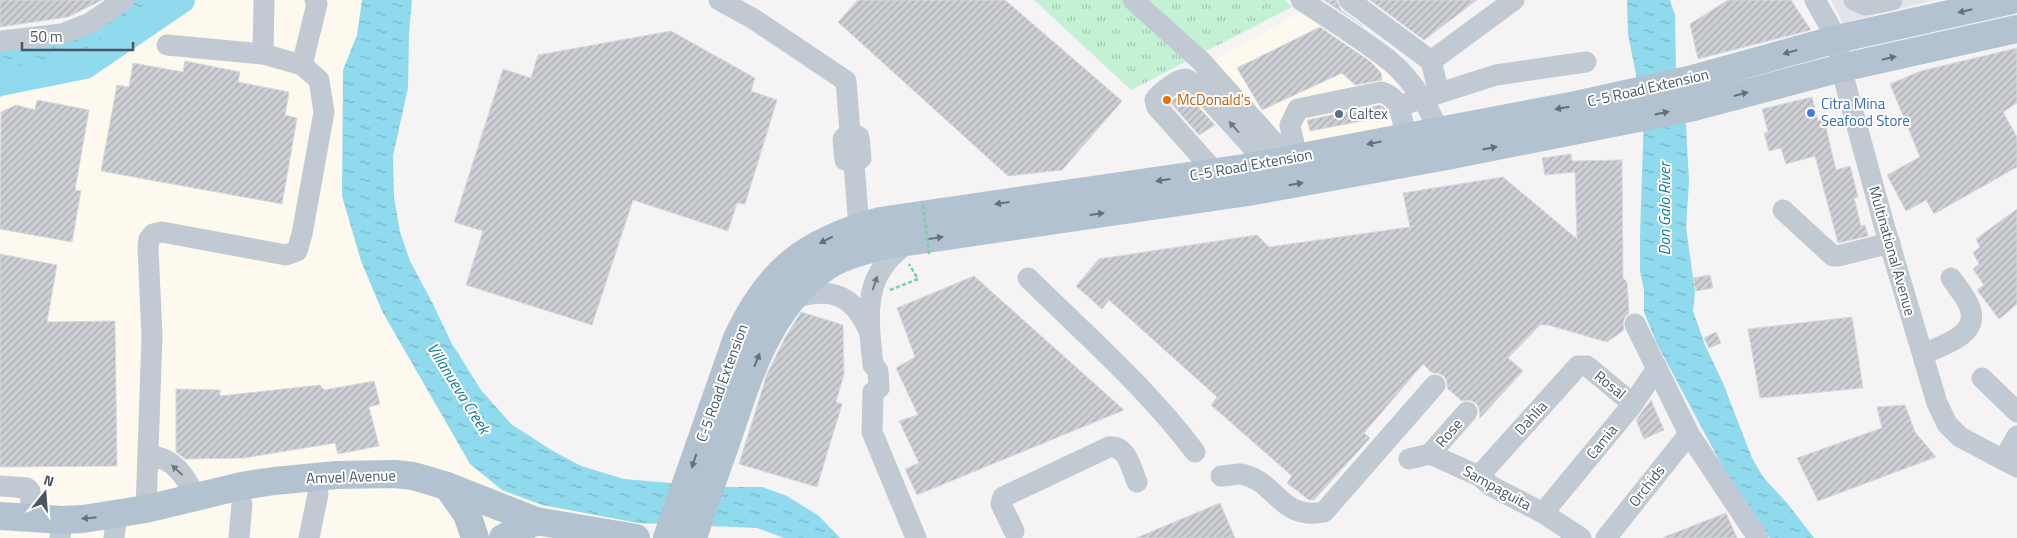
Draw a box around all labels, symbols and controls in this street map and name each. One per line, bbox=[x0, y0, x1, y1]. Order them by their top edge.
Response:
one-way arrow bbox=[1956, 7, 1972, 15]
scale bar bbox=[22, 20, 134, 52]
text: 50 m bbox=[30, 25, 63, 48]
one-way arrow bbox=[1783, 48, 1798, 56]
one-way arrow bbox=[1881, 54, 1896, 62]
street label: C-5 Road Extension bbox=[1585, 62, 1711, 113]
place label: McDonald's bbox=[1177, 88, 1251, 111]
one-way arrow bbox=[1734, 90, 1749, 98]
place label: Citra Mina Seafood Store bbox=[1821, 92, 1910, 132]
marker: McDonald's bbox=[1161, 94, 1173, 106]
place label: Caltex bbox=[1349, 102, 1388, 125]
one-way arrow bbox=[1553, 104, 1569, 112]
marker: Citra Mina Seafood Store bbox=[1805, 107, 1817, 119]
marker: Caltex bbox=[1333, 108, 1345, 120]
one-way arrow bbox=[1654, 109, 1670, 117]
one-way arrow bbox=[1228, 122, 1240, 134]
one-way arrow bbox=[1366, 139, 1382, 147]
street label: C-5 Road Extension bbox=[1188, 142, 1314, 187]
one-way arrow bbox=[1483, 143, 1499, 151]
water label: Don Galo River bbox=[1652, 161, 1676, 255]
one-way arrow bbox=[1154, 176, 1170, 184]
one-way arrow bbox=[1288, 179, 1304, 187]
street label: Multinational Avenue bbox=[1863, 183, 1922, 318]
one-way arrow bbox=[993, 200, 1009, 208]
one-way arrow bbox=[1089, 210, 1105, 218]
one-way arrow bbox=[929, 234, 945, 242]
one-way arrow bbox=[819, 236, 834, 244]
one-way arrow bbox=[872, 275, 880, 290]
street label: C-5 Road Extension bbox=[690, 321, 754, 445]
water label: Villanueva Creek bbox=[421, 338, 498, 440]
one-way arrow bbox=[753, 352, 761, 367]
street label: Rosal bbox=[1589, 365, 1631, 405]
street label: Dahlia bbox=[1509, 395, 1553, 440]
street label: Rose bbox=[1430, 413, 1468, 452]
street label: Camia bbox=[1580, 419, 1623, 464]
one-way arrow bbox=[690, 453, 697, 468]
street label: Sampaguita bbox=[1459, 459, 1536, 516]
street label: Orchids bbox=[1623, 460, 1670, 512]
street label: Amvel Avenue bbox=[306, 463, 396, 490]
one-way arrow bbox=[172, 464, 184, 476]
north arrow bbox=[20, 468, 70, 518]
text: N bbox=[41, 469, 57, 492]
one-way arrow bbox=[80, 514, 96, 522]

